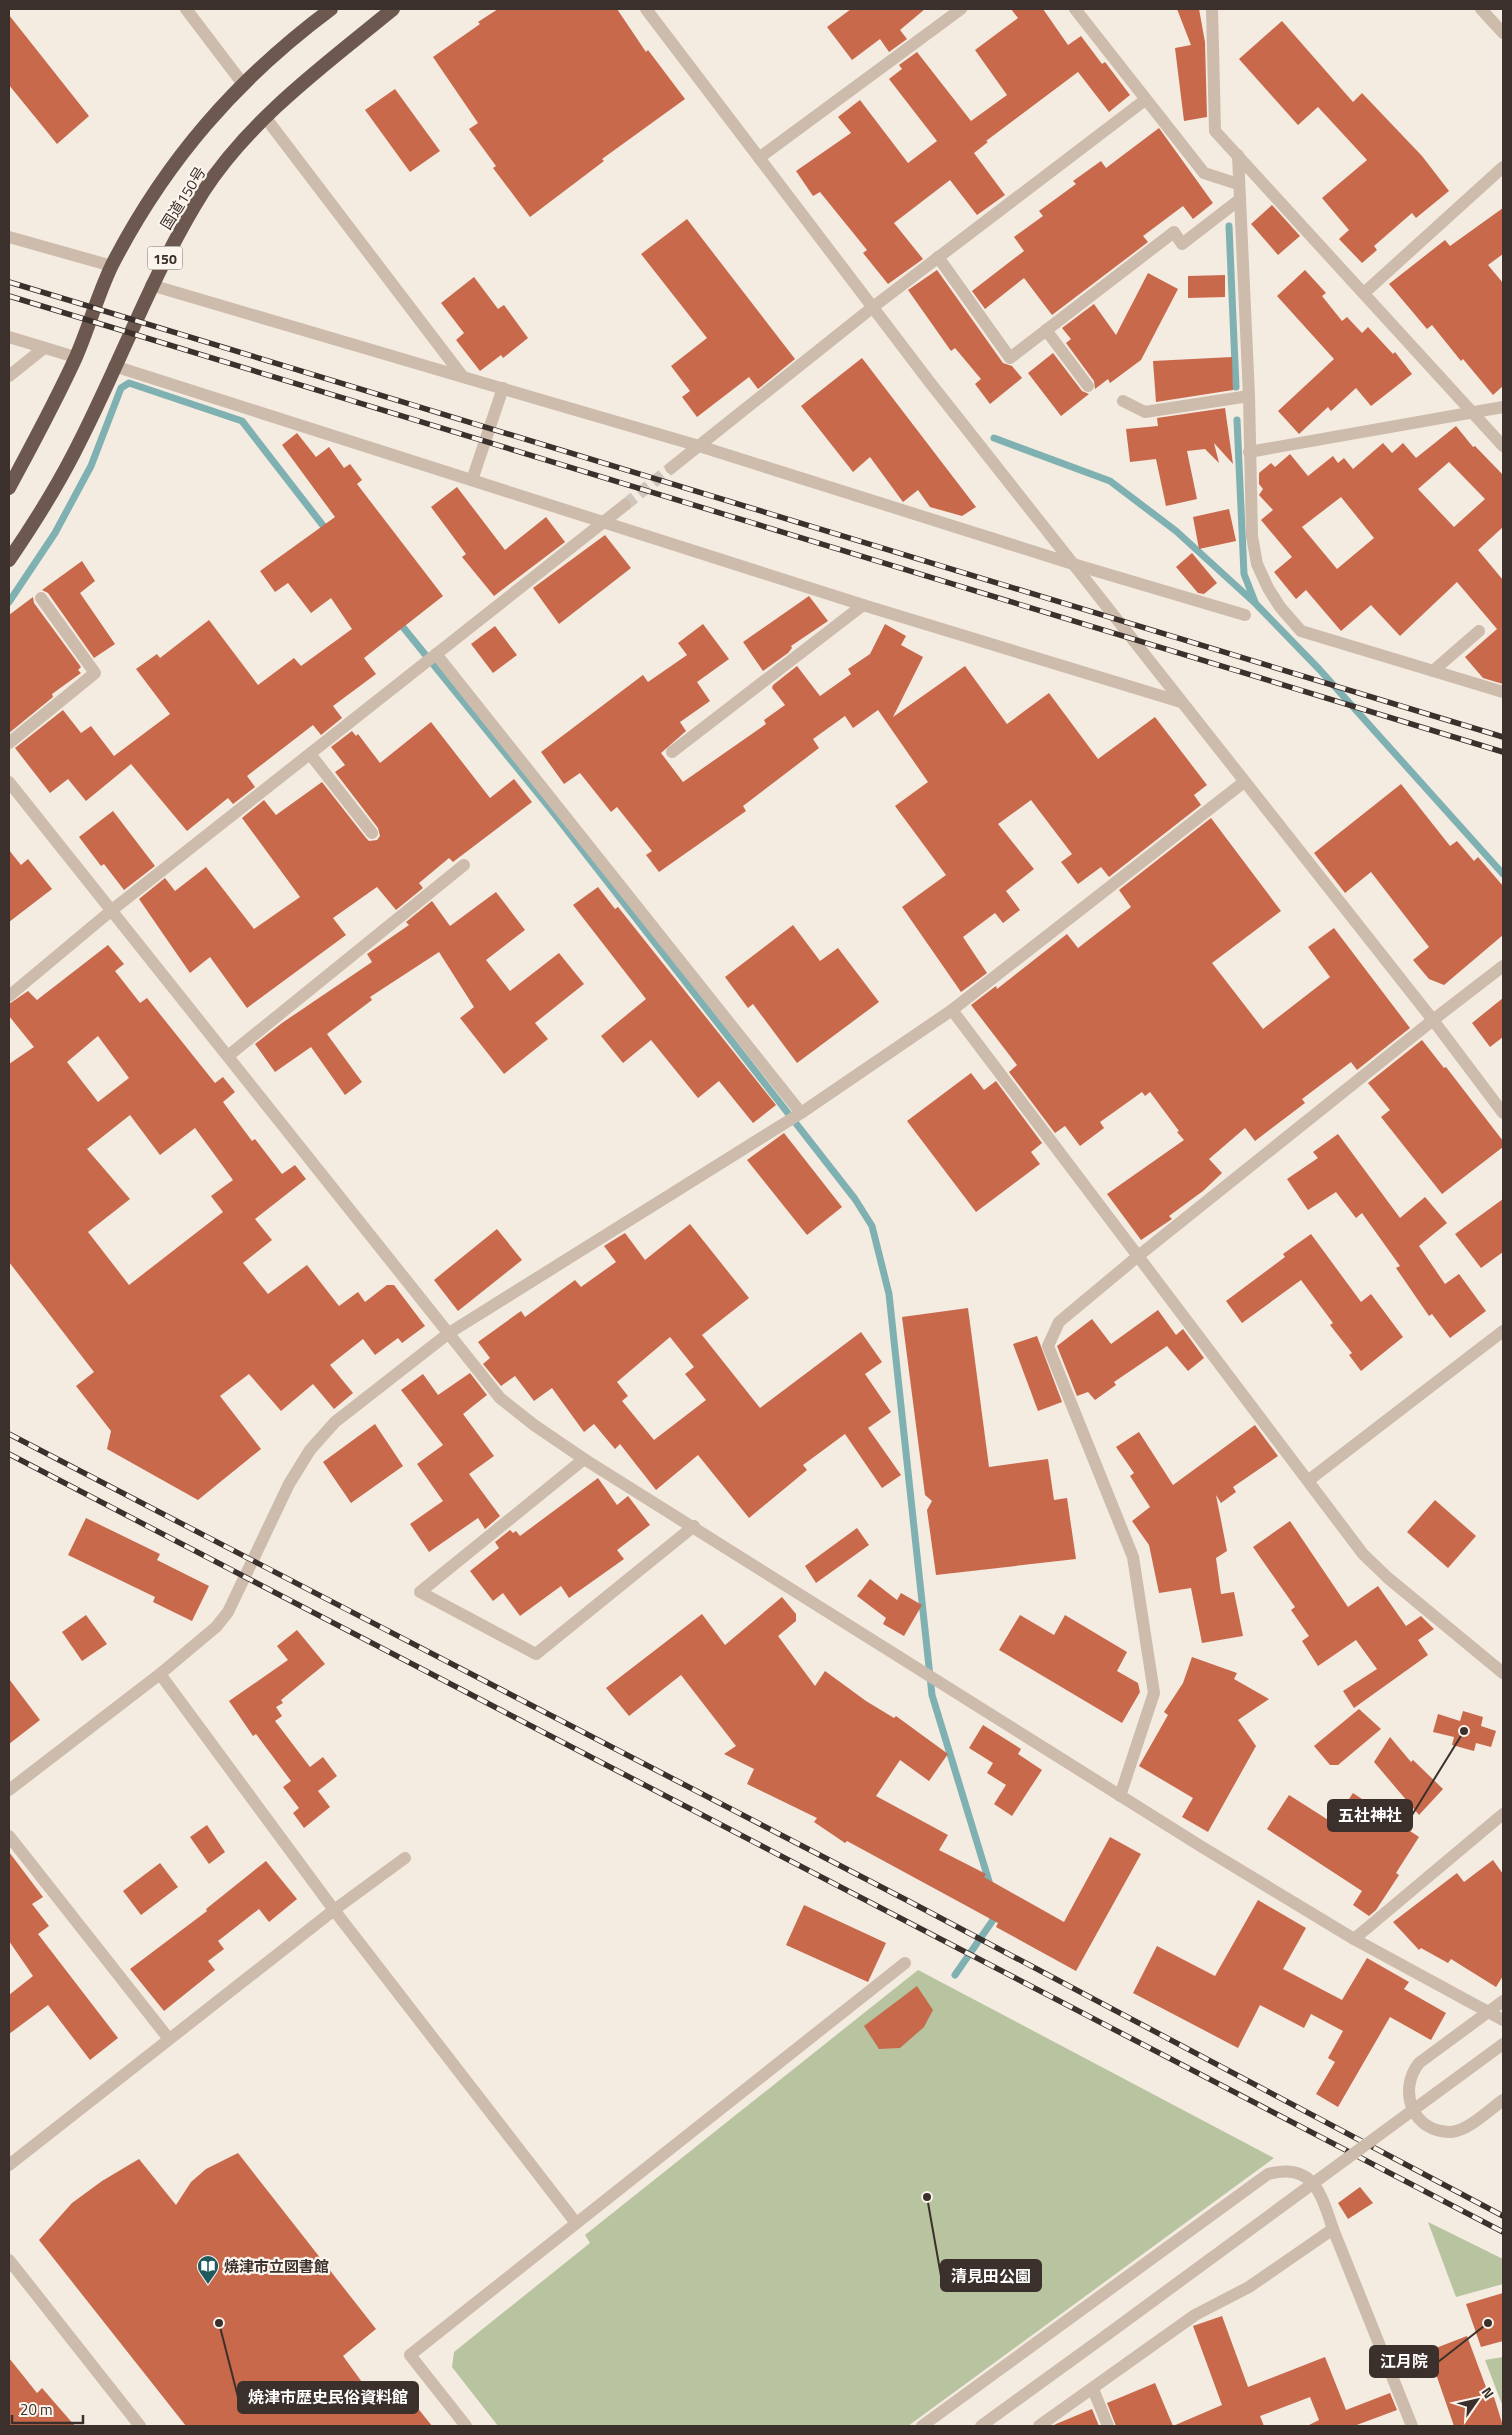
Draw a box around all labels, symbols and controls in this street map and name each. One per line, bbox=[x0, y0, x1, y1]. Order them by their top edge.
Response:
street label: 国道150号 bbox=[155, 162, 211, 234]
road number: 150 bbox=[148, 247, 182, 270]
callout: 五社神社 bbox=[1328, 1800, 1412, 1831]
text: 五社神社 bbox=[1338, 1803, 1402, 1827]
library icon: 焼津市立図書館 bbox=[196, 2254, 220, 2285]
place label: 焼津市立図書館 bbox=[224, 2255, 329, 2278]
callout: 清見田公園 bbox=[941, 2260, 1041, 2291]
text: 清見田公園 bbox=[951, 2264, 1031, 2288]
callout: 江月院 bbox=[1370, 2346, 1438, 2377]
text: 江月院 bbox=[1380, 2349, 1428, 2373]
north arrow bbox=[1452, 2375, 1502, 2425]
callout: 焼津市歴史民俗資料館 bbox=[238, 2382, 418, 2413]
text: N bbox=[1477, 2383, 1500, 2402]
text: 焼津市歴史民俗資料館 bbox=[248, 2385, 408, 2409]
scale bar bbox=[12, 2392, 84, 2424]
text: 20 m bbox=[20, 2398, 53, 2421]

